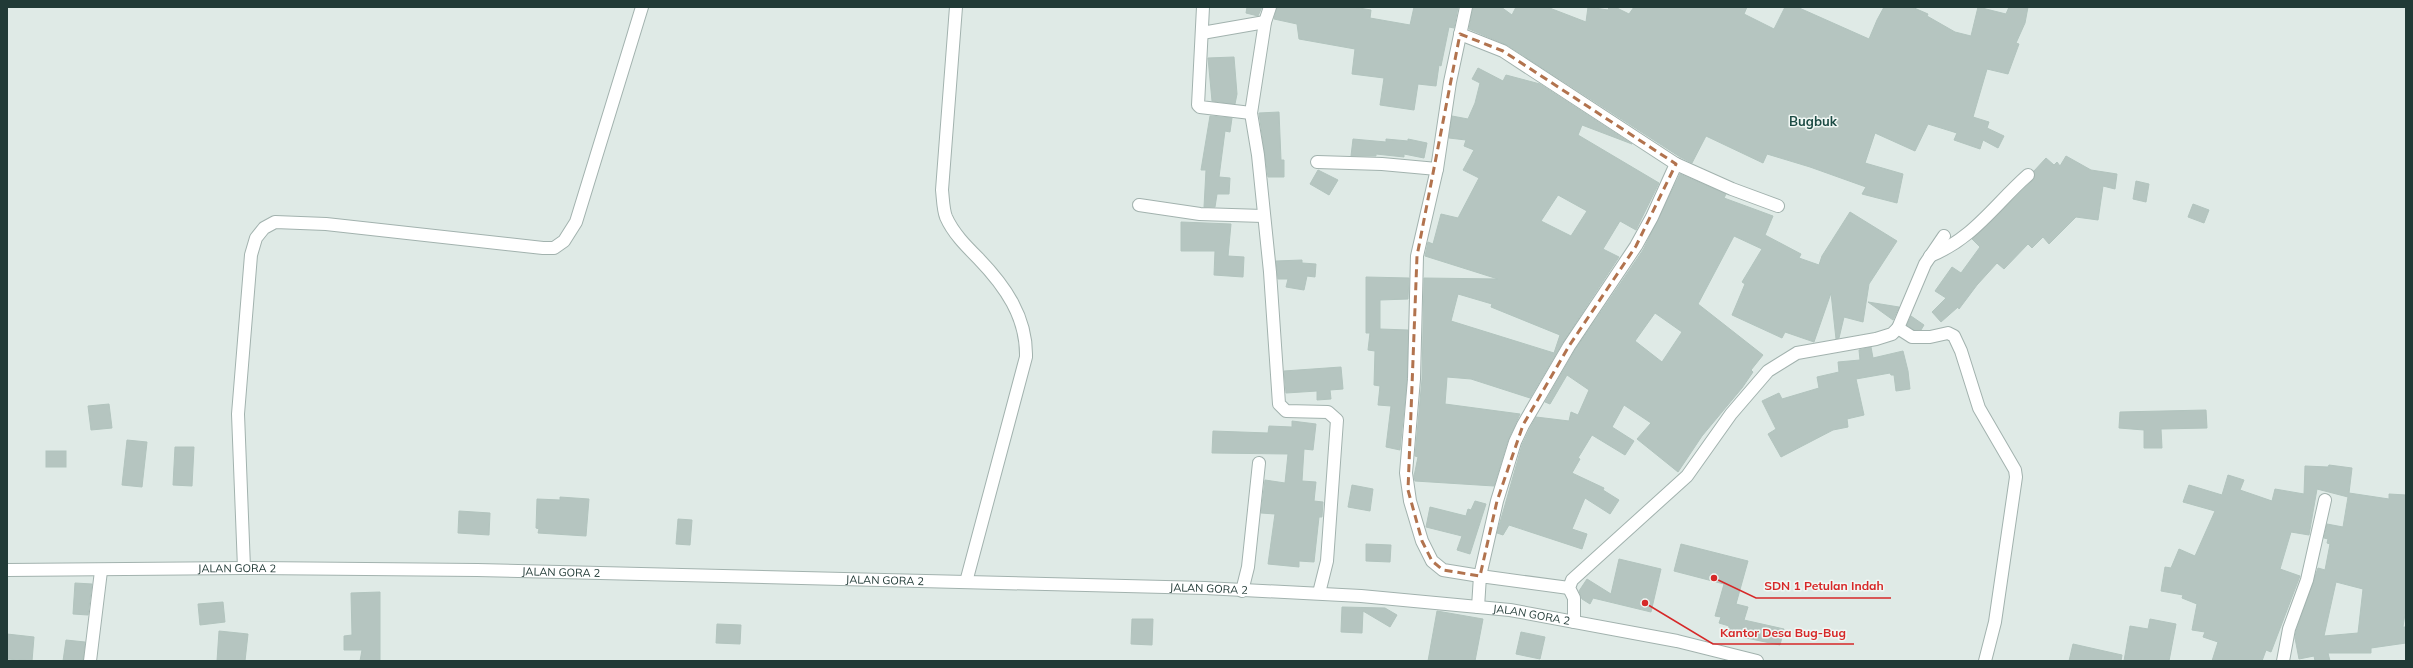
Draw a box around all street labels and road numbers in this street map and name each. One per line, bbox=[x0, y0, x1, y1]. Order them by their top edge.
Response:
street label: JALAN GORA 2 bbox=[198, 561, 277, 575]
street label: JALAN GORA 2 bbox=[522, 564, 601, 580]
street label: JALAN GORA 2 bbox=[846, 572, 925, 588]
street label: JALAN GORA 2 bbox=[1169, 580, 1249, 597]
street label: JALAN GORA 2 bbox=[1492, 601, 1572, 628]

